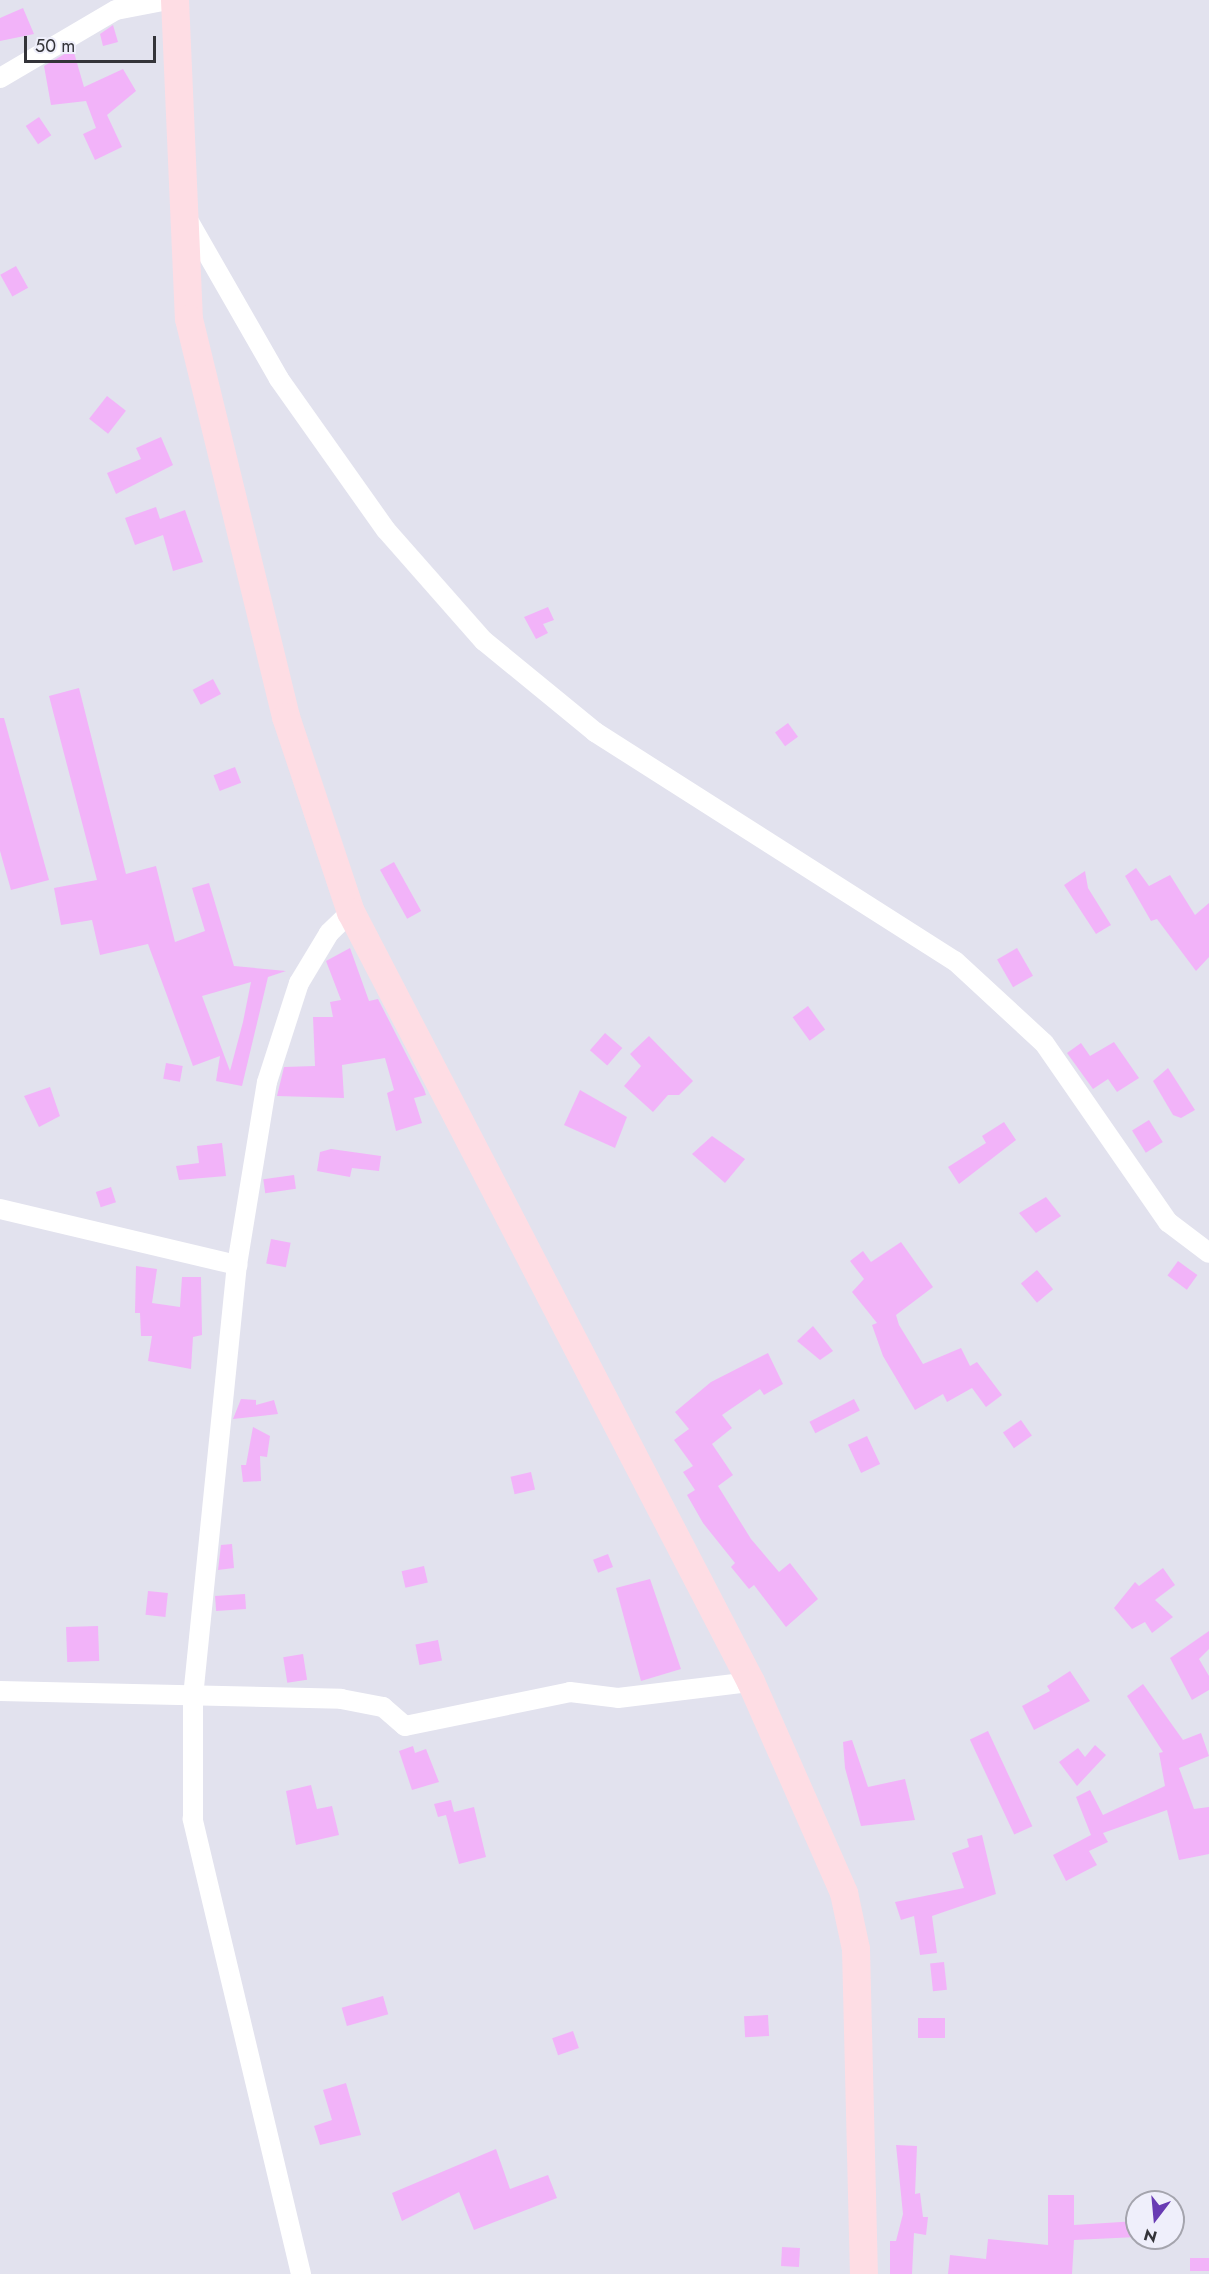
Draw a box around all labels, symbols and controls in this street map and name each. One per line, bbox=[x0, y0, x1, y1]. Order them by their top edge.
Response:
scale bar bbox=[27, 24, 159, 62]
text: 50 m bbox=[35, 33, 75, 59]
north arrow bbox=[1125, 2190, 1185, 2250]
text: N bbox=[1141, 2223, 1160, 2249]

